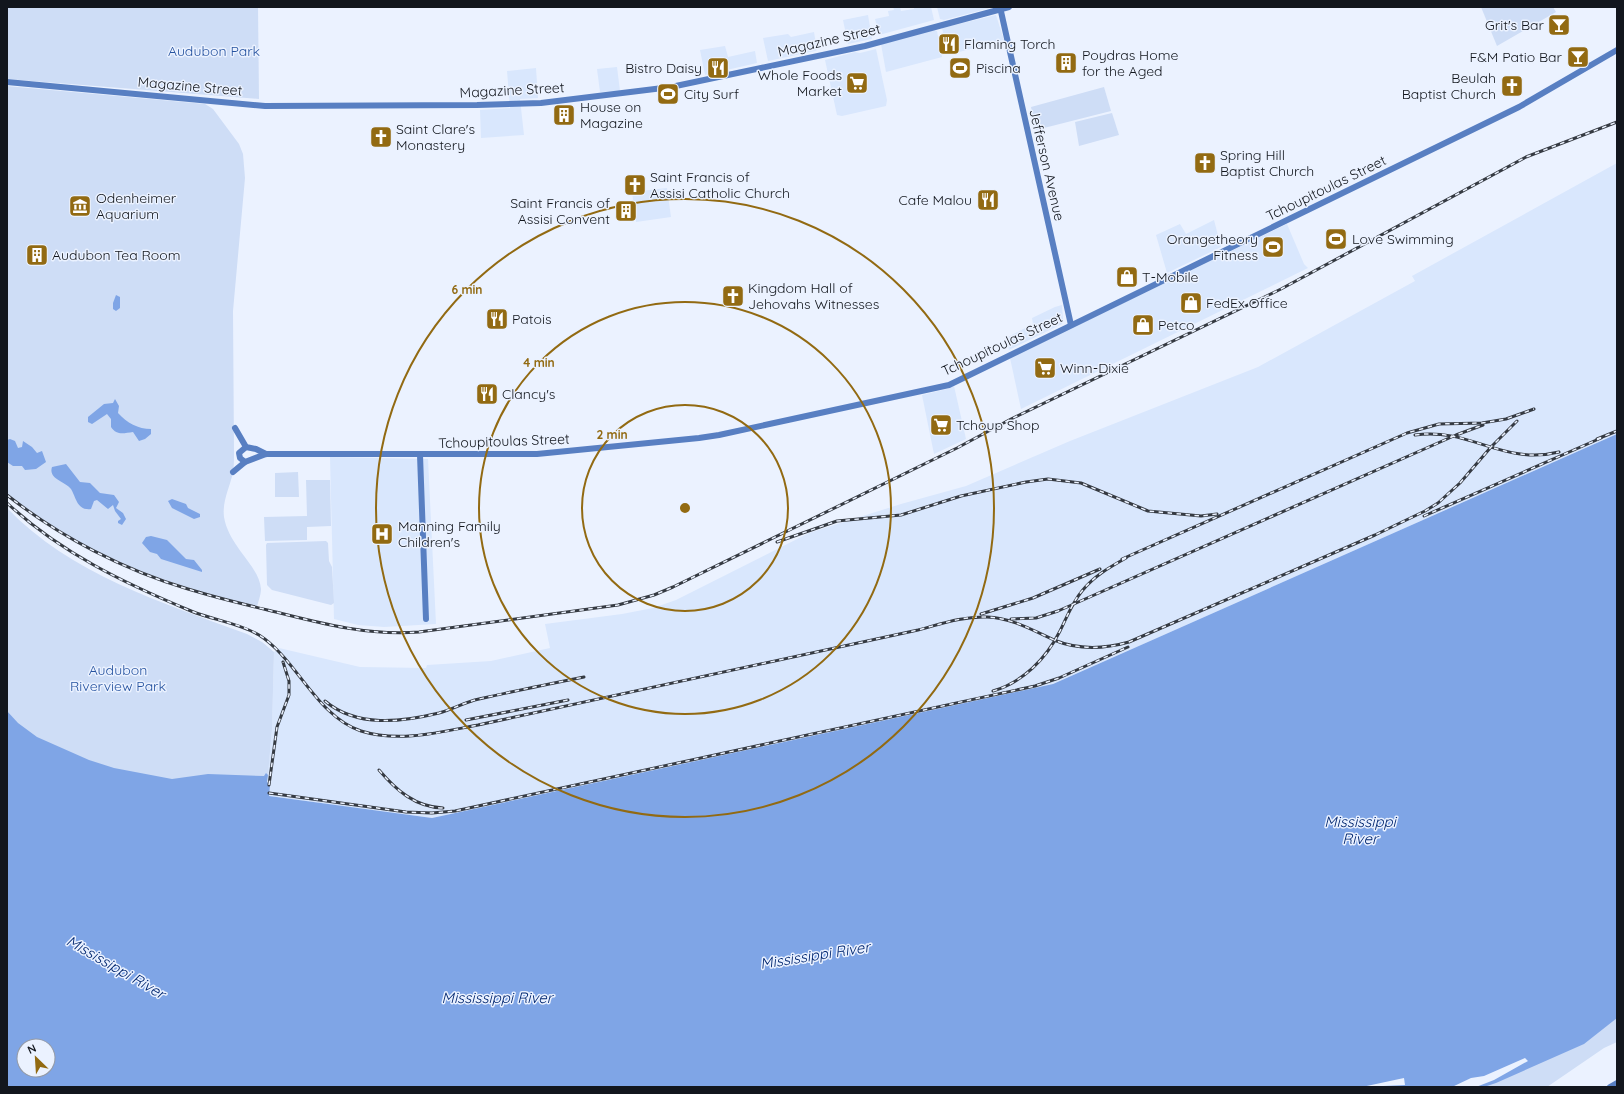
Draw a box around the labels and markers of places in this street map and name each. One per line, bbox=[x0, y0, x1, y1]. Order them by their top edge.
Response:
bar icon: Grit's Bar bbox=[1546, 12, 1572, 38]
place label: Grit's Bar bbox=[1485, 16, 1545, 34]
restaurant icon: Flaming Torch bbox=[936, 31, 962, 57]
place label: Flaming Torch bbox=[964, 35, 1056, 53]
bar icon: F&M Patio Bar bbox=[1565, 44, 1591, 70]
place label: Poydras Home for the Aged bbox=[1082, 46, 1178, 80]
place label: F&M Patio Bar bbox=[1469, 48, 1563, 66]
building icon: Poydras Home for the Aged bbox=[1053, 50, 1079, 76]
restaurant icon: Bistro Daisy bbox=[705, 55, 731, 81]
sports icon: Piscina bbox=[947, 55, 973, 81]
place label: Bistro Daisy bbox=[625, 59, 702, 77]
place label: Piscina bbox=[976, 59, 1021, 77]
place label: Whole Foods Market bbox=[758, 66, 842, 100]
place label: Beulah Baptist Church bbox=[1402, 69, 1496, 103]
supermarket icon: Whole Foods Market bbox=[844, 70, 870, 96]
church icon: Beulah Baptist Church bbox=[1499, 73, 1525, 99]
sports icon: City Surf bbox=[655, 81, 681, 107]
place label: City Surf bbox=[684, 85, 739, 103]
place label: House on Magazine bbox=[580, 98, 643, 132]
building icon: House on Magazine bbox=[551, 102, 577, 128]
place label: Saint Clare's Monastery bbox=[396, 120, 475, 154]
church icon: Saint Clare's Monastery bbox=[368, 124, 394, 150]
place label: Spring Hill Baptist Church bbox=[1220, 146, 1314, 180]
church icon: Spring Hill Baptist Church bbox=[1192, 150, 1218, 176]
place label: Saint Francis of Assisi Catholic Church bbox=[650, 168, 790, 202]
church icon: Saint Francis of Assisi Catholic Church bbox=[622, 172, 648, 198]
restaurant icon: Cafe Malou bbox=[975, 187, 1001, 213]
place label: Odenheimer Aquarium bbox=[96, 189, 177, 223]
place label: Cafe Malou bbox=[899, 191, 972, 209]
museum icon: Odenheimer Aquarium bbox=[67, 193, 93, 219]
place label: Saint Francis of Assisi Convent bbox=[510, 194, 610, 228]
building icon: Saint Francis of Assisi Convent bbox=[613, 198, 639, 224]
sports icon: Love Swimming bbox=[1323, 226, 1349, 252]
place label: Orangetheory Fitness bbox=[1167, 230, 1258, 264]
place label: Love Swimming bbox=[1352, 230, 1454, 248]
sports icon: Orangetheory Fitness bbox=[1260, 234, 1286, 260]
building icon: Audubon Tea Room bbox=[24, 242, 50, 268]
place label: Audubon Tea Room bbox=[52, 246, 180, 264]
shop icon: T-Mobile bbox=[1114, 264, 1140, 290]
place label: T-Mobile bbox=[1142, 268, 1199, 286]
place label: Kingdom Hall of Jehovahs Witnesses bbox=[748, 279, 879, 313]
church icon: Kingdom Hall of Jehovahs Witnesses bbox=[720, 283, 746, 309]
shop icon: FedEx Office bbox=[1178, 290, 1204, 316]
place label: FedEx Office bbox=[1206, 294, 1288, 312]
restaurant icon: Patois bbox=[484, 306, 510, 332]
place label: Patois bbox=[512, 310, 551, 328]
shop icon: Petco bbox=[1130, 312, 1156, 338]
place label: Petco bbox=[1158, 316, 1195, 334]
supermarket icon: Winn-Dixie bbox=[1032, 355, 1058, 381]
place label: Winn-Dixie bbox=[1060, 359, 1129, 377]
restaurant icon: Clancy's bbox=[474, 381, 500, 407]
place label: Clancy's bbox=[502, 385, 555, 403]
supermarket icon: Tchoup Shop bbox=[928, 412, 954, 438]
place label: Tchoup Shop bbox=[956, 416, 1039, 434]
centre of rings bbox=[678, 501, 692, 515]
place label: Manning Family Children's bbox=[398, 517, 501, 551]
hospital icon: Manning Family Children's bbox=[369, 521, 395, 547]

